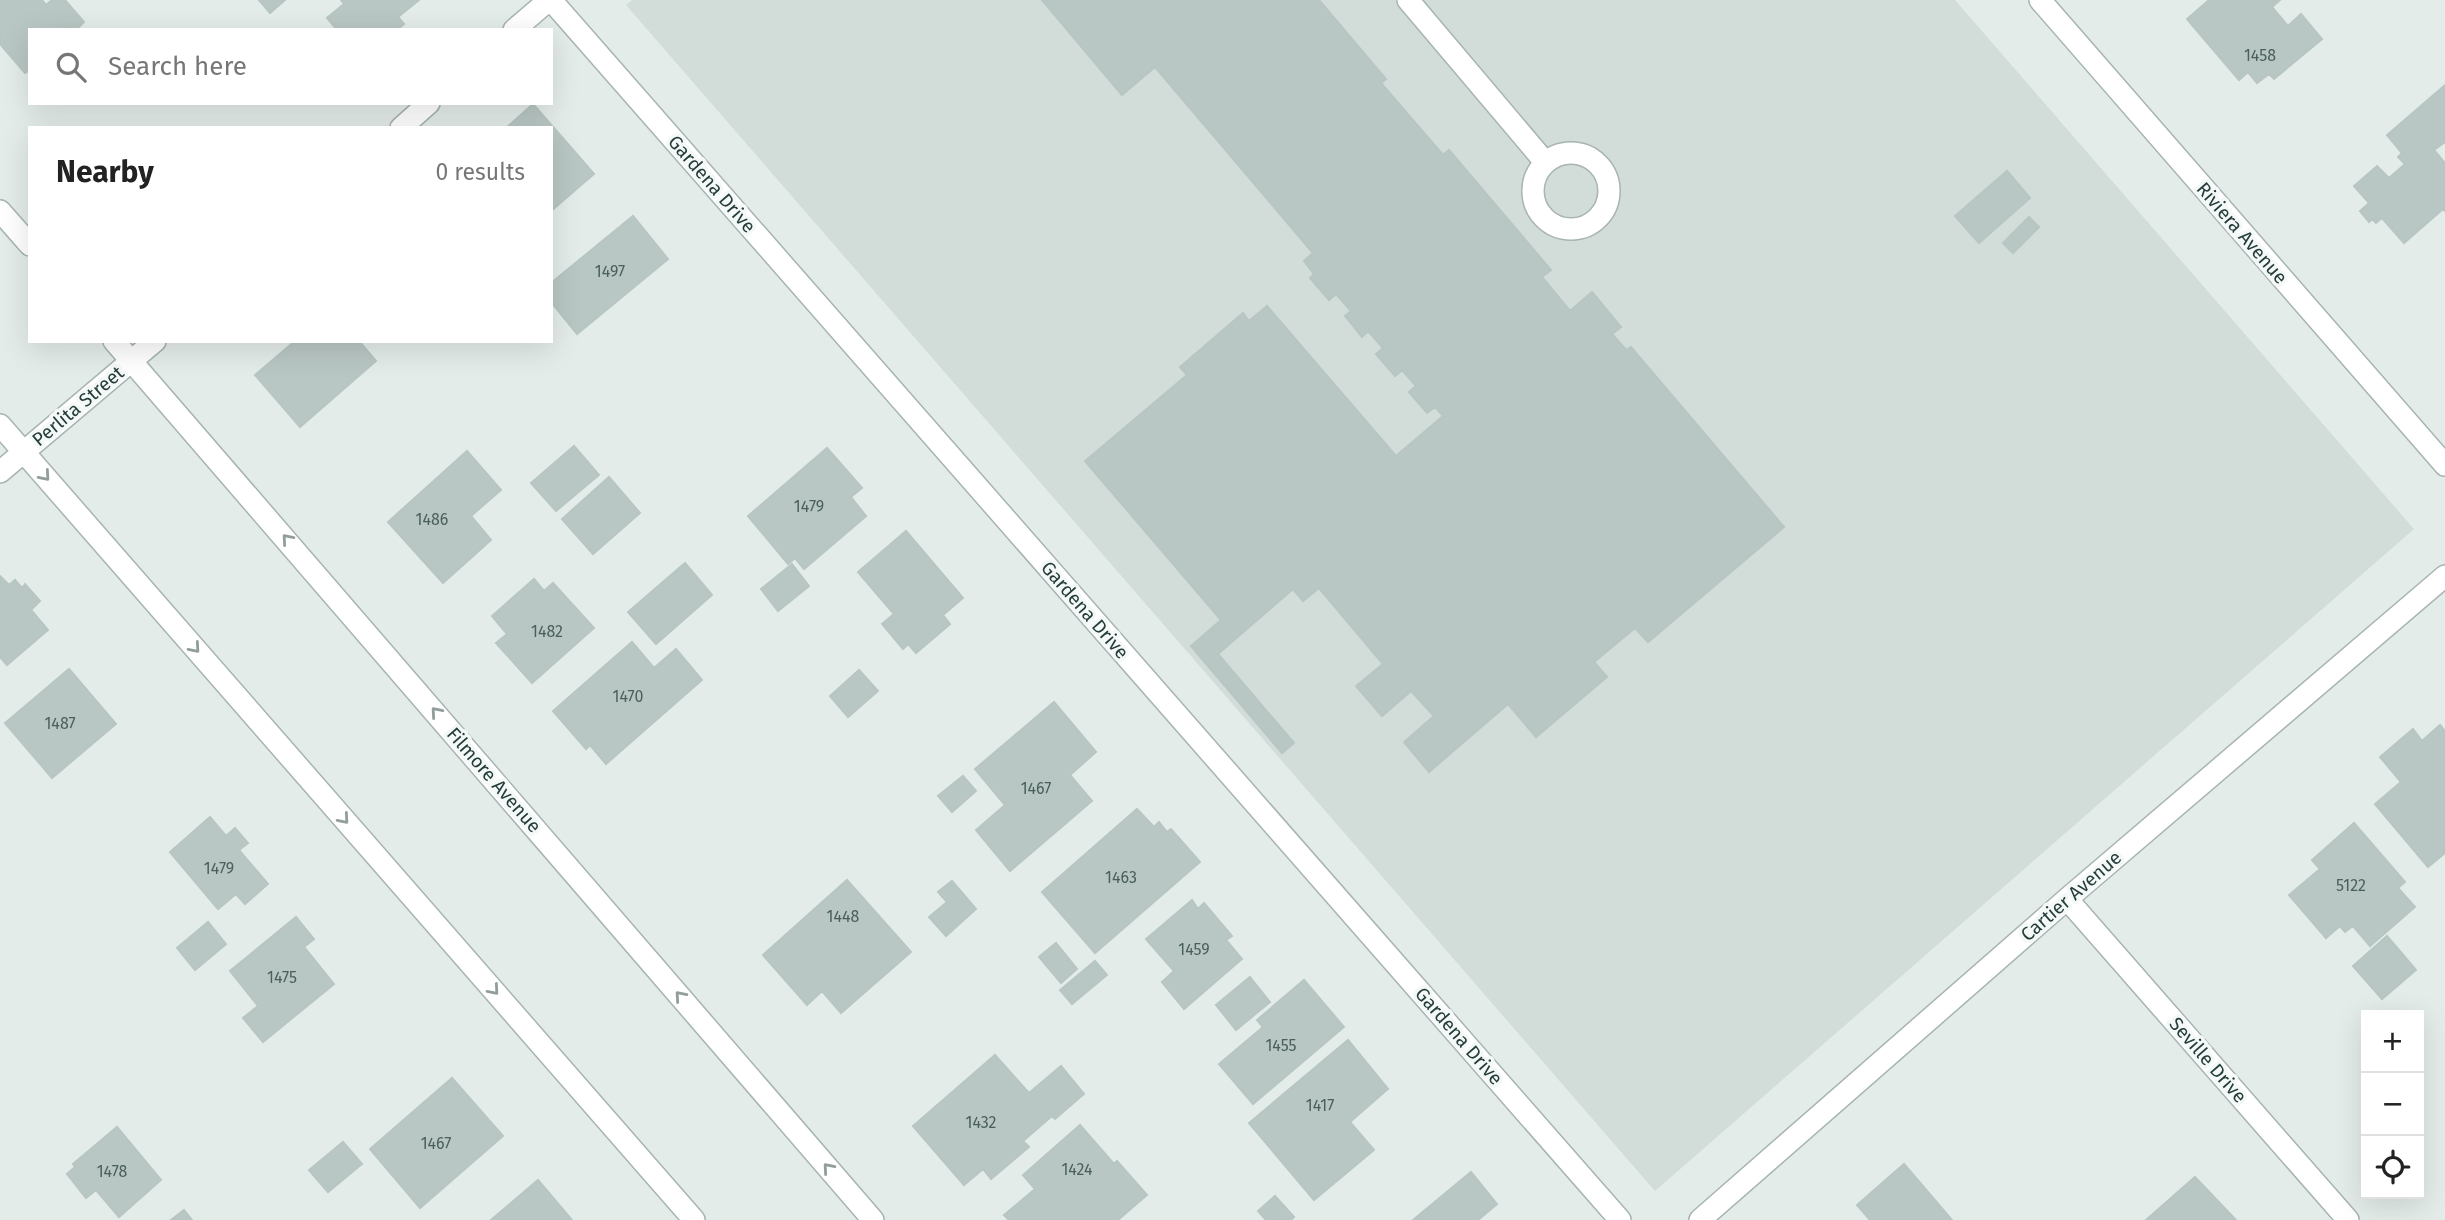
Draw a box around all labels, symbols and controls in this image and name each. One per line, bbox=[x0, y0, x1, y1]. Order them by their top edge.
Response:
search box bbox=[28, 28, 553, 105]
house number: 1458 bbox=[2244, 46, 2276, 65]
icon: search bbox=[52, 48, 90, 86]
text: Search here bbox=[108, 51, 247, 82]
street label: Gardena Drive bbox=[663, 130, 761, 238]
text: Nearby bbox=[56, 154, 154, 190]
text: 0 results bbox=[435, 158, 525, 186]
street label: Riviera Avenue bbox=[2192, 178, 2292, 288]
house number: 1497 bbox=[595, 262, 625, 281]
street label: Perlita Street bbox=[27, 361, 129, 451]
one-way arrow bbox=[37, 468, 49, 481]
house number: 1479 bbox=[794, 497, 824, 516]
house number: 1486 bbox=[416, 510, 448, 529]
one-way arrow bbox=[283, 535, 295, 548]
street label: Gardena Drive bbox=[1036, 556, 1134, 664]
house number: 1482 bbox=[531, 622, 563, 641]
one-way arrow bbox=[186, 639, 199, 652]
house number: 1470 bbox=[613, 687, 644, 706]
one-way arrow bbox=[432, 707, 444, 720]
house number: 1487 bbox=[44, 714, 76, 733]
street label: Filmore Avenue bbox=[442, 723, 546, 837]
house number: 1467 bbox=[1021, 779, 1051, 798]
one-way arrow bbox=[336, 811, 348, 824]
street label: Cartier Avenue bbox=[2016, 846, 2126, 946]
house number: 1479 bbox=[204, 859, 234, 878]
house number: 1463 bbox=[1105, 868, 1137, 887]
house number: 5122 bbox=[2336, 876, 2366, 895]
house number: 1448 bbox=[827, 907, 860, 926]
house number: 1459 bbox=[1178, 940, 1210, 959]
house number: 1475 bbox=[267, 968, 297, 987]
one-way arrow bbox=[486, 982, 498, 995]
street label: Gardena Drive bbox=[1410, 982, 1508, 1090]
one-way arrow bbox=[676, 991, 688, 1004]
map controls bbox=[2361, 1010, 2424, 1199]
button: + bbox=[2361, 1010, 2424, 1073]
street label: Seville Drive bbox=[2164, 1012, 2252, 1108]
house number: 1455 bbox=[1265, 1036, 1297, 1055]
button: − bbox=[2361, 1073, 2424, 1136]
house number: 1417 bbox=[1306, 1096, 1334, 1115]
house number: 1432 bbox=[966, 1113, 997, 1132]
house number: 1467 bbox=[421, 1134, 451, 1153]
button: locate bbox=[2361, 1136, 2424, 1199]
house number: 1424 bbox=[1061, 1160, 1093, 1179]
house number: 1478 bbox=[97, 1162, 128, 1181]
one-way arrow bbox=[824, 1164, 836, 1177]

